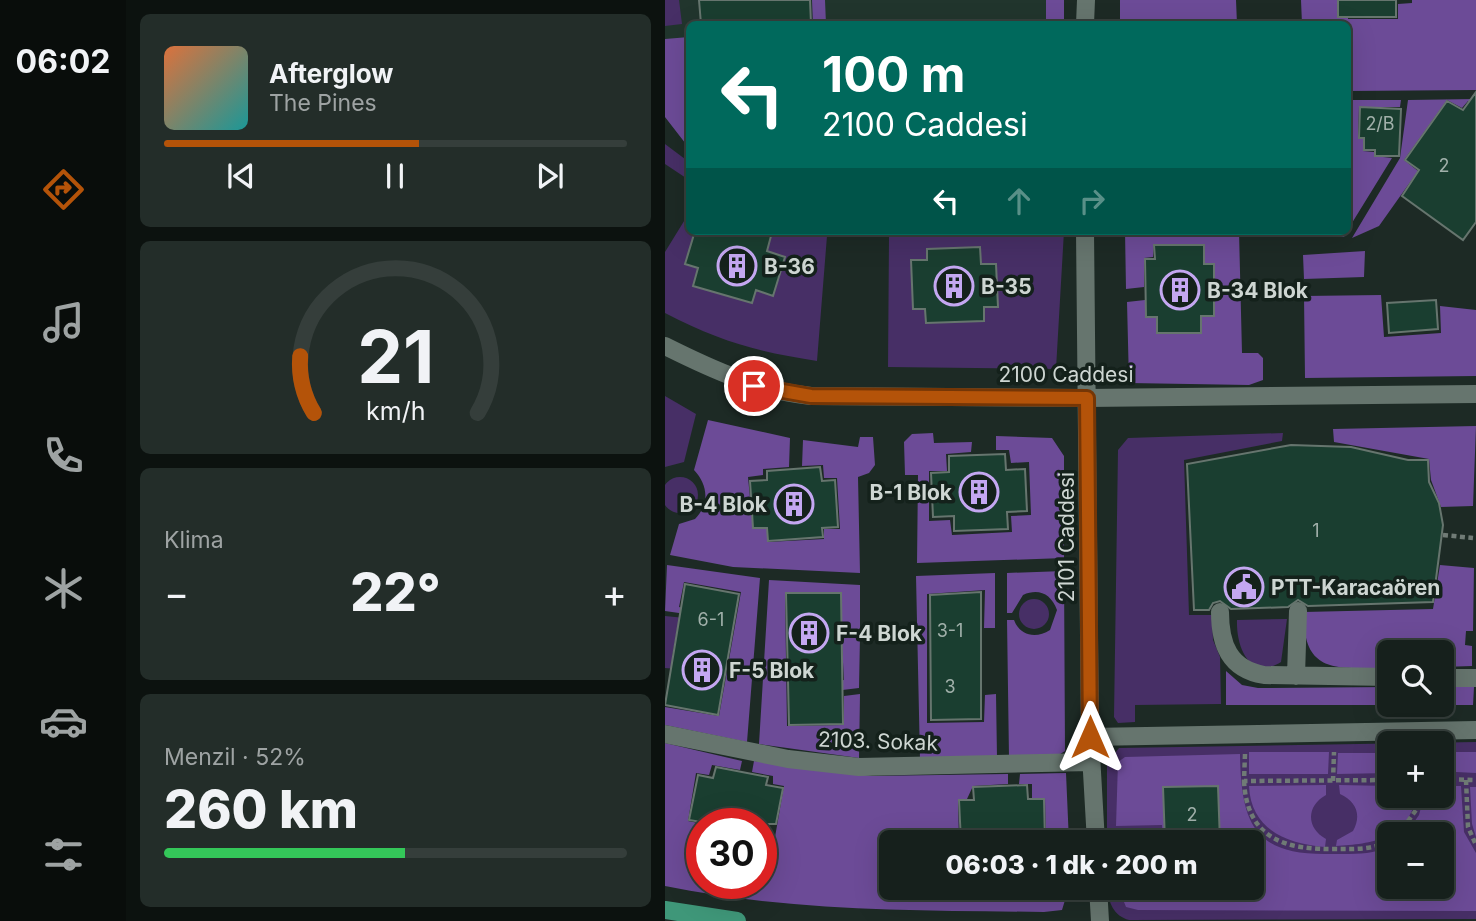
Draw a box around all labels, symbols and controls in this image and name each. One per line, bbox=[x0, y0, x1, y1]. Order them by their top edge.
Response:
text: 06:02 bbox=[16, 42, 110, 81]
text: 100 m bbox=[822, 45, 966, 104]
icon: left bbox=[707, 49, 798, 140]
text: Afterglow bbox=[269, 58, 393, 89]
text: The Pines bbox=[269, 89, 377, 117]
text: 2100 Caddesi bbox=[822, 105, 1028, 144]
house number: 2/B bbox=[1365, 113, 1395, 134]
house number: 2 bbox=[1439, 155, 1449, 176]
icon: previous bbox=[222, 157, 260, 195]
icon: pause bbox=[376, 157, 414, 195]
icon: next bbox=[531, 157, 569, 195]
icon: directions bbox=[39, 165, 88, 214]
icon: left bbox=[927, 182, 965, 220]
icon: ahead bbox=[1000, 182, 1038, 220]
icon: right bbox=[1073, 182, 1111, 220]
building icon: B-36 bbox=[716, 245, 758, 287]
place label: B-36 bbox=[764, 254, 815, 279]
building icon: B-35 bbox=[933, 265, 975, 307]
building icon: B-34 Blok bbox=[1159, 269, 1201, 311]
place label: B-35 bbox=[981, 274, 1032, 299]
place label: B-34 Blok bbox=[1207, 278, 1309, 303]
icon: music bbox=[39, 298, 88, 347]
text: 21 bbox=[357, 313, 434, 402]
pin bbox=[724, 356, 784, 416]
street label: 2100 Caddesi bbox=[998, 362, 1134, 387]
icon: arrive bbox=[735, 367, 773, 405]
text: km/h bbox=[366, 396, 425, 426]
icon: phone bbox=[39, 431, 88, 480]
building icon: B-1 Blok bbox=[958, 471, 1000, 513]
street label: 2101 Caddesi bbox=[1054, 472, 1079, 602]
place label: B-1 Blok bbox=[870, 480, 953, 505]
building icon: B-4 Blok bbox=[773, 483, 815, 525]
place label: B-4 Blok bbox=[679, 492, 768, 517]
house number: 1 bbox=[1312, 520, 1320, 541]
text: Klima bbox=[164, 526, 224, 554]
text: 22° bbox=[350, 561, 441, 624]
icon: climate bbox=[39, 564, 88, 613]
public building icon: PTT-Karacaören bbox=[1223, 566, 1265, 608]
text: − bbox=[164, 570, 189, 616]
text: + bbox=[602, 570, 627, 616]
place label: PTT-Karacaören bbox=[1271, 575, 1440, 600]
house number: 6-1 bbox=[698, 609, 724, 630]
building icon: F-4 Blok bbox=[788, 612, 830, 654]
house number: 3-1 bbox=[937, 620, 963, 641]
place label: F-4 Blok bbox=[836, 621, 923, 646]
map controls bbox=[1377, 640, 1454, 899]
button: search bbox=[1377, 640, 1454, 717]
building icon: F-5 Blok bbox=[681, 649, 723, 691]
place label: F-5 Blok bbox=[729, 658, 815, 683]
house number: 3 bbox=[944, 676, 956, 697]
icon: car bbox=[39, 697, 88, 746]
position arrow bbox=[1053, 700, 1127, 774]
street label: 2103. Sokak bbox=[818, 726, 939, 756]
button: + bbox=[1377, 731, 1454, 808]
text: Menzil · 52% bbox=[164, 743, 306, 771]
text: 260 km bbox=[164, 778, 358, 841]
house number: 2 bbox=[1187, 804, 1197, 825]
speed limit sign: 30 bbox=[686, 808, 777, 899]
button: − bbox=[1377, 822, 1454, 899]
icon: filters bbox=[39, 830, 88, 879]
text: 06:03 · 1 dk · 200 m bbox=[945, 849, 1198, 880]

